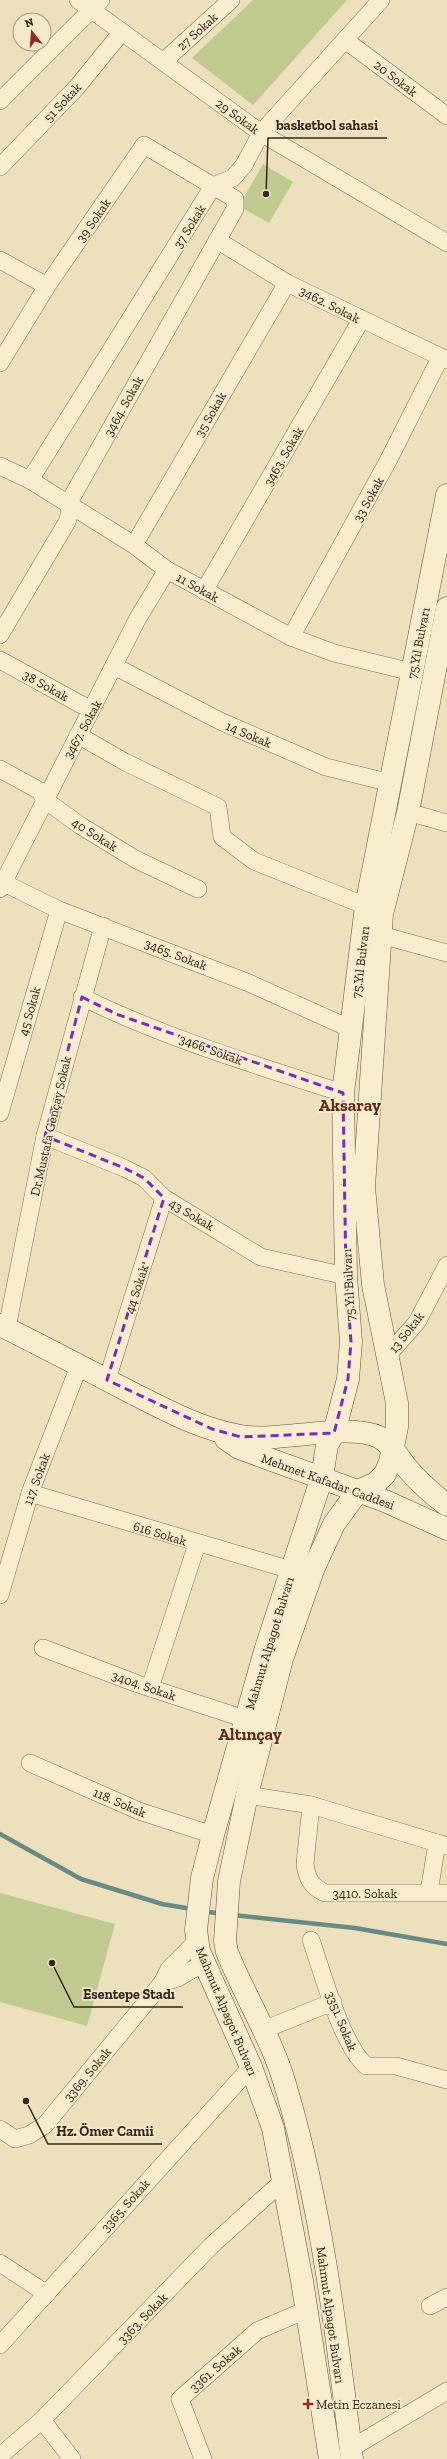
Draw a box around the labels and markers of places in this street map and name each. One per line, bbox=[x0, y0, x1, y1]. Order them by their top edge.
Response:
callout: basketbol sahasi bbox=[268, 112, 387, 138]
callout: Esentepe Stadı bbox=[74, 1981, 183, 2007]
callout: Hz. Ömer Camii bbox=[48, 2118, 162, 2144]
place label: Metin Eczanesi bbox=[316, 2397, 401, 2412]
marker: Metin Eczanesi bbox=[303, 2399, 313, 2409]

